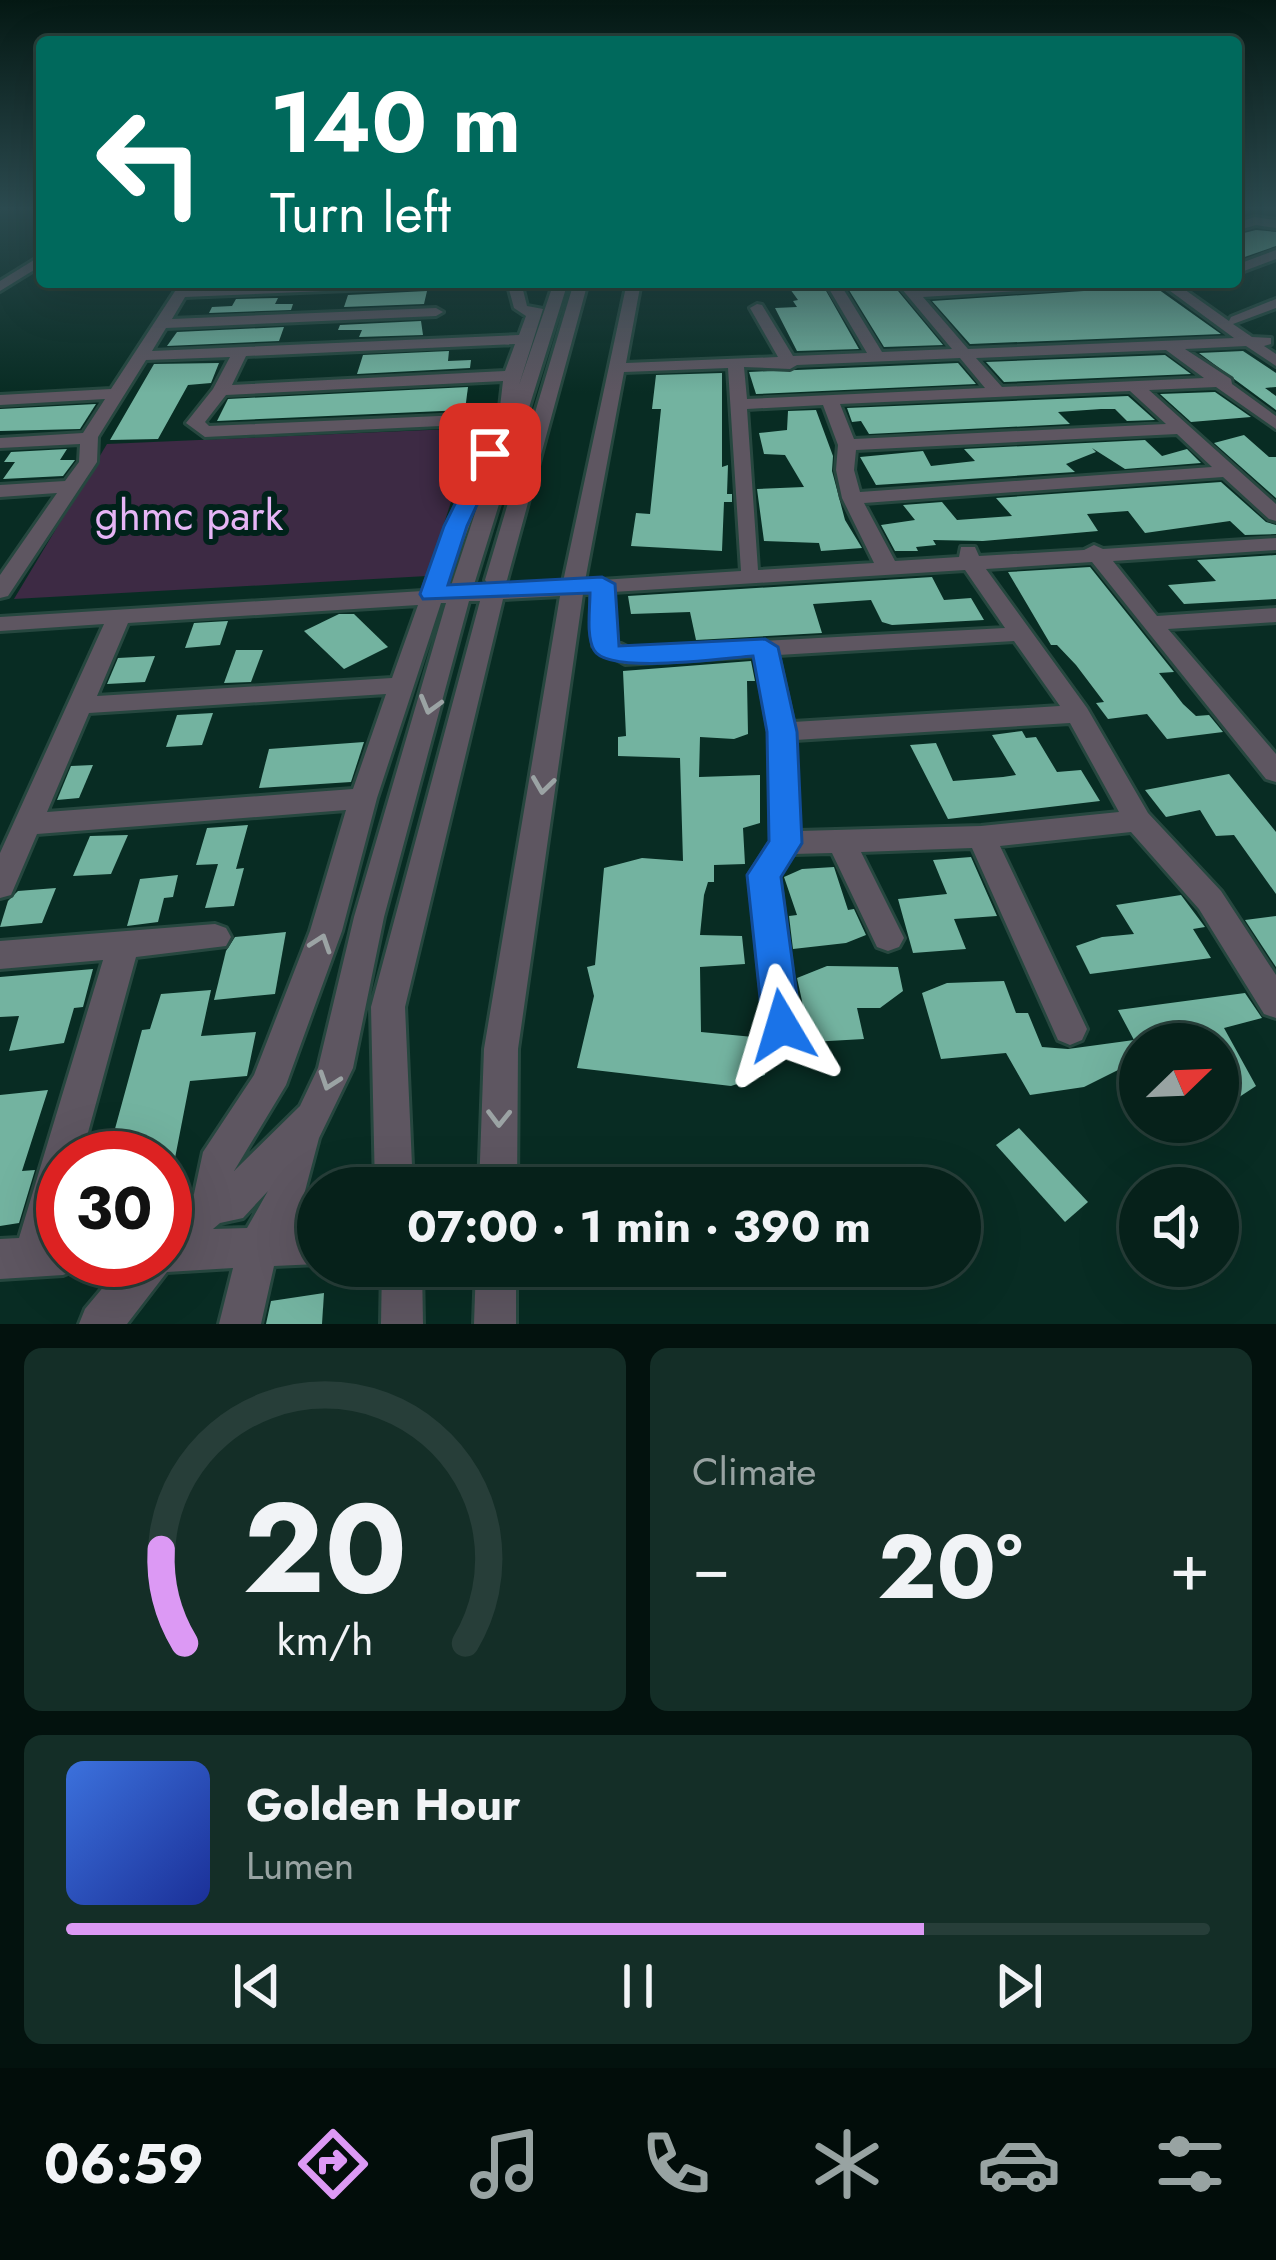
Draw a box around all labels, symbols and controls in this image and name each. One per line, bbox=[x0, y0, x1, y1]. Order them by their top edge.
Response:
text: 140 m bbox=[270, 62, 521, 184]
icon: left bbox=[72, 84, 228, 240]
text: Turn left bbox=[270, 174, 451, 252]
pin bbox=[439, 403, 541, 505]
icon: arrive bbox=[457, 421, 523, 487]
park label: ghmc park bbox=[95, 485, 284, 546]
one-way arrow bbox=[419, 694, 444, 714]
one-way arrow bbox=[531, 774, 556, 794]
one-way arrow bbox=[307, 934, 331, 955]
position arrow bbox=[719, 963, 845, 1089]
north arrow bbox=[1119, 1023, 1239, 1143]
map controls bbox=[1119, 1023, 1239, 1287]
one-way arrow bbox=[319, 1069, 343, 1090]
one-way arrow bbox=[487, 1109, 513, 1128]
speed limit sign: 30 bbox=[36, 1131, 192, 1287]
button: sound bbox=[1119, 1167, 1239, 1287]
text: 07:00 · 1 min · 390 m bbox=[407, 1194, 871, 1259]
text: Climate bbox=[692, 1443, 816, 1500]
text: 20 bbox=[243, 1458, 407, 1639]
text: 20° bbox=[878, 1502, 1023, 1632]
text: − bbox=[692, 1519, 731, 1615]
text: + bbox=[1169, 1519, 1210, 1615]
text: km/h bbox=[277, 1608, 373, 1670]
text: Golden Hour bbox=[246, 1772, 521, 1837]
text: Lumen bbox=[246, 1837, 354, 1894]
icon: previous bbox=[224, 1953, 290, 2019]
icon: pause bbox=[605, 1953, 671, 2019]
icon: next bbox=[986, 1953, 1052, 2019]
icon: directions bbox=[291, 2122, 375, 2206]
icon: music bbox=[463, 2122, 547, 2206]
icon: phone bbox=[634, 2122, 718, 2206]
icon: climate bbox=[805, 2122, 889, 2206]
icon: car bbox=[977, 2122, 1061, 2206]
icon: filters bbox=[1148, 2122, 1232, 2206]
text: 06:59 bbox=[44, 2125, 204, 2203]

